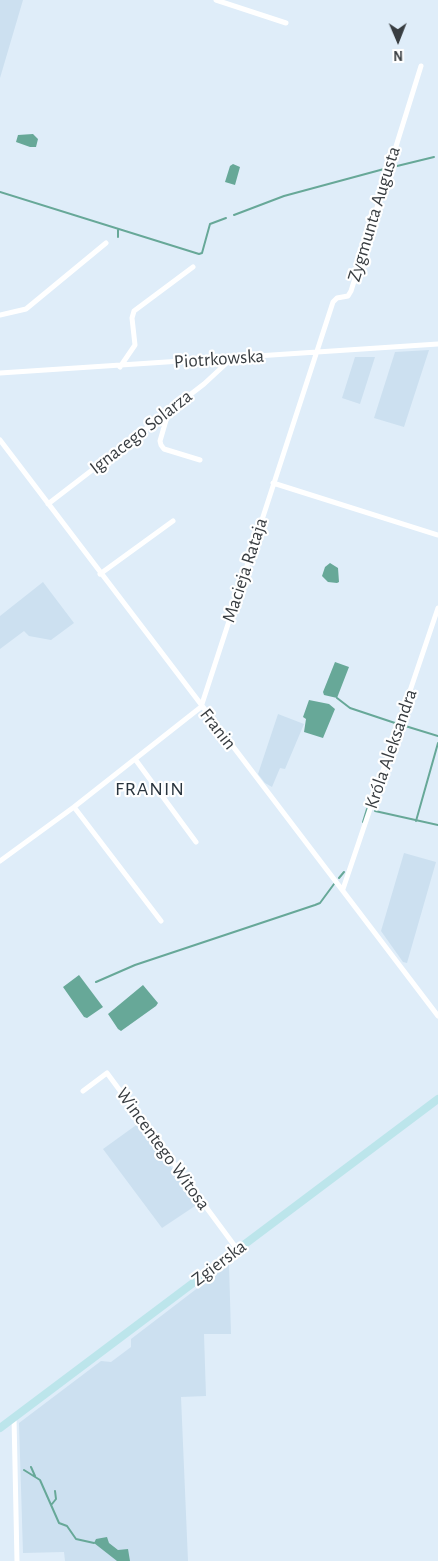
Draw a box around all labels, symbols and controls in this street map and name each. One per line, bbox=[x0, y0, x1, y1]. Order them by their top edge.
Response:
north arrow bbox=[373, 15, 423, 65]
text: N bbox=[393, 48, 403, 62]
street label: Zygmunta Augusta bbox=[343, 144, 405, 284]
street label: Piotrkowska bbox=[173, 344, 265, 374]
street label: Ignacego Solarza bbox=[85, 385, 197, 479]
street label: Macieja Rataja bbox=[217, 515, 273, 625]
street label: Króla Aleksandra bbox=[360, 686, 422, 812]
street label: Franin bbox=[195, 704, 241, 754]
district label: FRANIN bbox=[114, 777, 186, 801]
street label: Wincentego Witosa bbox=[111, 1083, 215, 1215]
street label: Zgierska bbox=[187, 1235, 251, 1291]

